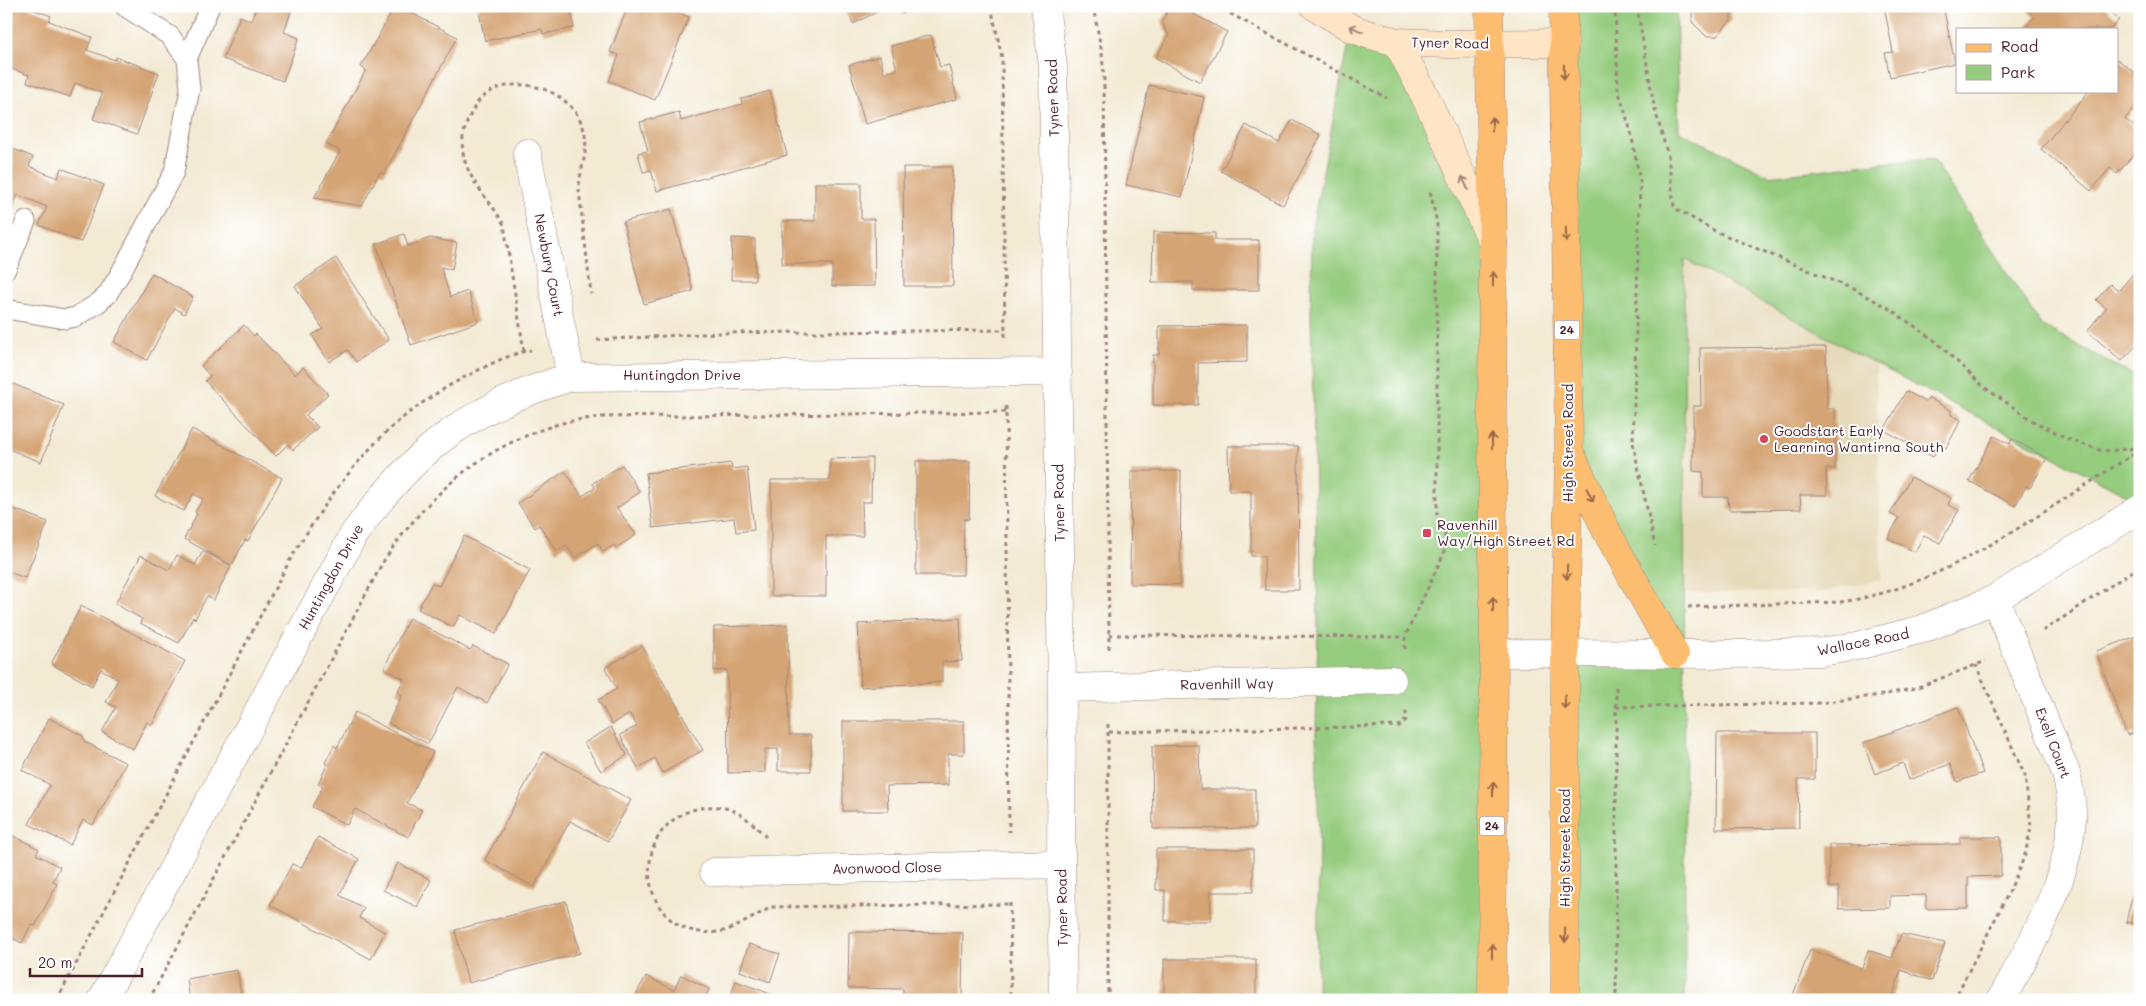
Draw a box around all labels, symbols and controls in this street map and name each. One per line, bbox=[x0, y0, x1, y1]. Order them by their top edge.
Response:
one-way arrow bbox=[1349, 24, 1364, 34]
legend bbox=[1956, 28, 2118, 92]
street label: Tyner Road bbox=[1411, 32, 1489, 53]
text: Road bbox=[2001, 36, 2038, 56]
street label: Tyner Road bbox=[1042, 59, 1063, 137]
text: Park bbox=[2001, 62, 2035, 82]
one-way arrow bbox=[1559, 64, 1569, 80]
one-way arrow bbox=[1487, 116, 1497, 132]
one-way arrow bbox=[1460, 176, 1469, 191]
street label: Newbury Court bbox=[530, 212, 569, 318]
one-way arrow bbox=[1561, 226, 1571, 243]
one-way arrow bbox=[1488, 271, 1498, 288]
road number: 24 bbox=[1554, 320, 1580, 340]
street label: Huntingdon Drive bbox=[623, 365, 741, 384]
street label: High Street Road bbox=[1558, 384, 1577, 502]
place label: Goodstart Early Learning Wantirna South bbox=[1774, 421, 1943, 456]
marker: Goodstart Early Learning Wantirna South bbox=[1758, 433, 1770, 445]
one-way arrow bbox=[1487, 434, 1497, 450]
street label: Tyner Road bbox=[1048, 464, 1069, 542]
one-way arrow bbox=[1586, 487, 1595, 502]
place label: Ravenhill Way/High Street Rd bbox=[1437, 515, 1574, 550]
street label: Huntingdon Drive bbox=[294, 520, 368, 633]
marker: Ravenhill Way/High Street Rd bbox=[1421, 527, 1433, 539]
one-way arrow bbox=[1562, 564, 1572, 580]
one-way arrow bbox=[1488, 596, 1498, 612]
street label: Wallace Road bbox=[1815, 623, 1910, 660]
street label: Ravenhill Way bbox=[1180, 673, 1274, 694]
one-way arrow bbox=[1560, 694, 1570, 710]
street label: Exell Court bbox=[2031, 705, 2076, 781]
one-way arrow bbox=[1488, 781, 1498, 797]
street label: High Street Road bbox=[1555, 789, 1574, 907]
road number: 24 bbox=[1480, 816, 1504, 836]
street label: Avonwood Close bbox=[832, 857, 942, 878]
street label: Tyner Road bbox=[1051, 869, 1072, 947]
one-way arrow bbox=[1560, 926, 1570, 943]
one-way arrow bbox=[1487, 943, 1497, 960]
scale bar bbox=[30, 946, 142, 978]
text: 20 m bbox=[38, 952, 72, 972]

